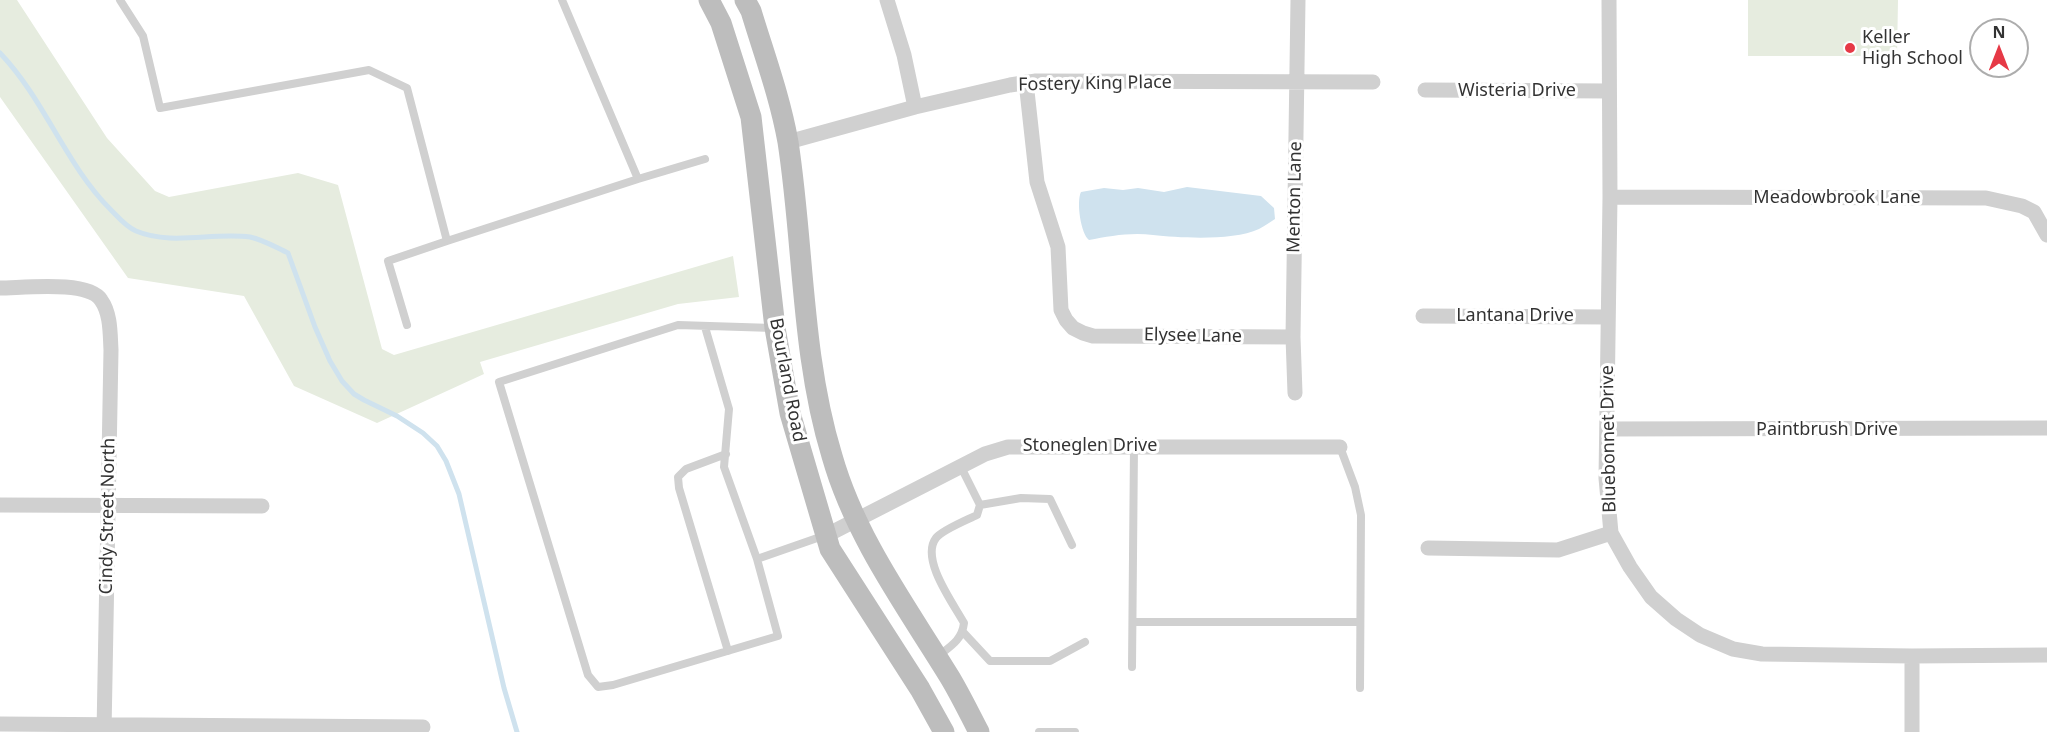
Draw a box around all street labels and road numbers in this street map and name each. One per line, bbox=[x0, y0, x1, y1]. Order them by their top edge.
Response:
street label: Fostery King Place bbox=[1018, 72, 1172, 96]
street label: Wisteria Drive bbox=[1458, 80, 1576, 102]
street label: Menton Lane bbox=[1283, 141, 1307, 253]
street label: Meadowbrook Lane bbox=[1753, 187, 1921, 209]
street label: Lantana Drive bbox=[1456, 305, 1574, 327]
street label: Bourland Road bbox=[764, 316, 810, 444]
street label: Elysee Lane bbox=[1144, 324, 1242, 348]
street label: Bluebonnet Drive bbox=[1597, 365, 1621, 513]
street label: Paintbrush Drive bbox=[1756, 419, 1898, 441]
street label: Stoneglen Drive bbox=[1023, 435, 1157, 457]
street label: Cindy Street North bbox=[96, 438, 120, 594]

